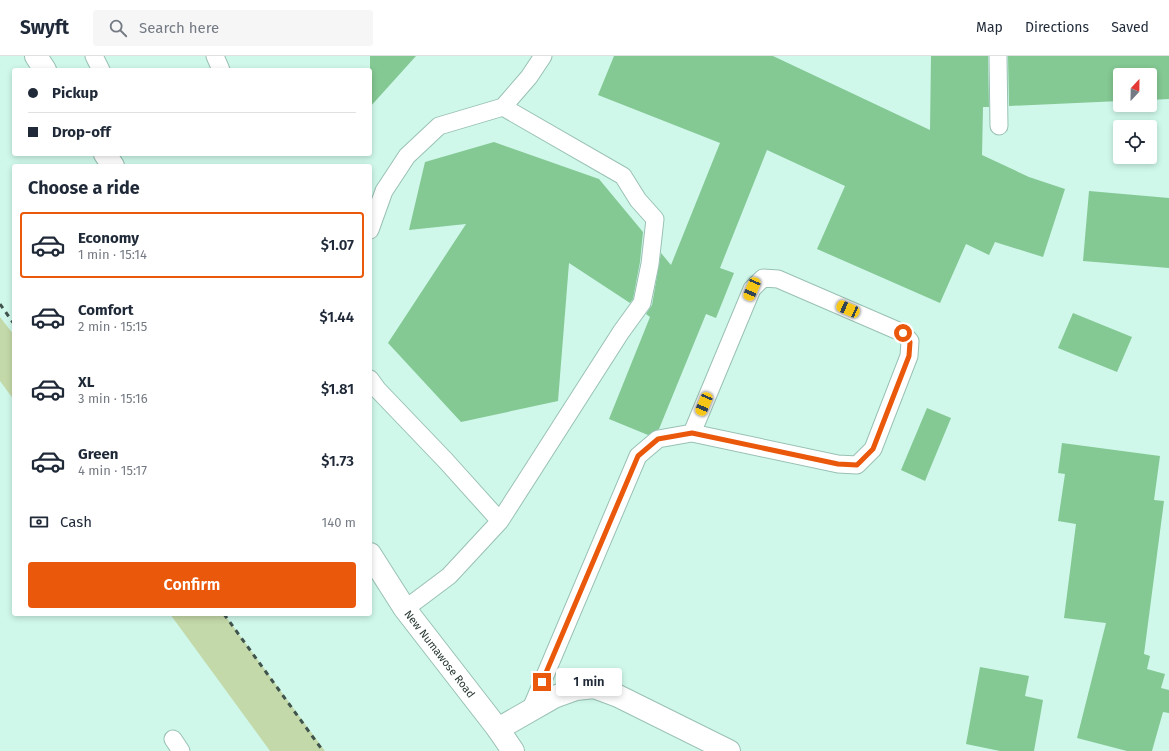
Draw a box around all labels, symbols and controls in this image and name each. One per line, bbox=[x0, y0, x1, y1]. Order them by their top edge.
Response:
search box bbox=[93, 10, 373, 46]
text: Swyft bbox=[20, 16, 69, 39]
icon: search bbox=[107, 17, 129, 39]
text: Search here bbox=[139, 19, 219, 37]
text: Map bbox=[976, 19, 1003, 36]
text: Directions bbox=[1025, 19, 1089, 36]
text: Saved bbox=[1111, 19, 1149, 36]
north arrow bbox=[1113, 68, 1157, 112]
map controls bbox=[1113, 68, 1157, 164]
text: Pickup bbox=[52, 84, 98, 102]
button: locate bbox=[1113, 120, 1157, 164]
text: Drop-off bbox=[52, 123, 111, 141]
text: Choose a ride bbox=[28, 177, 140, 199]
icon: car bbox=[30, 227, 66, 263]
text: Economy bbox=[78, 229, 139, 247]
text: $1.07 bbox=[321, 236, 354, 254]
text: 1 min · 15:14 bbox=[78, 247, 147, 262]
car bbox=[742, 276, 762, 302]
icon: car bbox=[30, 299, 66, 335]
car bbox=[835, 299, 861, 319]
text: Comfort bbox=[78, 301, 134, 319]
text: $1.44 bbox=[320, 308, 354, 326]
text: 2 min · 15:15 bbox=[78, 319, 147, 334]
route start bbox=[894, 324, 912, 342]
icon: car bbox=[30, 371, 66, 407]
text: XL bbox=[78, 373, 94, 391]
text: $1.81 bbox=[321, 380, 354, 398]
text: 3 min · 15:16 bbox=[78, 391, 148, 406]
car bbox=[694, 391, 714, 417]
icon: car bbox=[30, 443, 66, 479]
text: Green bbox=[78, 445, 118, 463]
text: $1.73 bbox=[321, 452, 354, 470]
text: 4 min · 15:17 bbox=[78, 463, 147, 478]
icon: cash bbox=[28, 511, 50, 533]
text: Cash bbox=[60, 513, 92, 531]
text: 140 m bbox=[322, 515, 356, 530]
button: Confirm bbox=[28, 562, 356, 608]
street label: New Numawose Road bbox=[402, 607, 478, 700]
callout: 1 min bbox=[556, 668, 622, 696]
route end bbox=[533, 673, 551, 691]
text: 1 min bbox=[573, 674, 605, 689]

